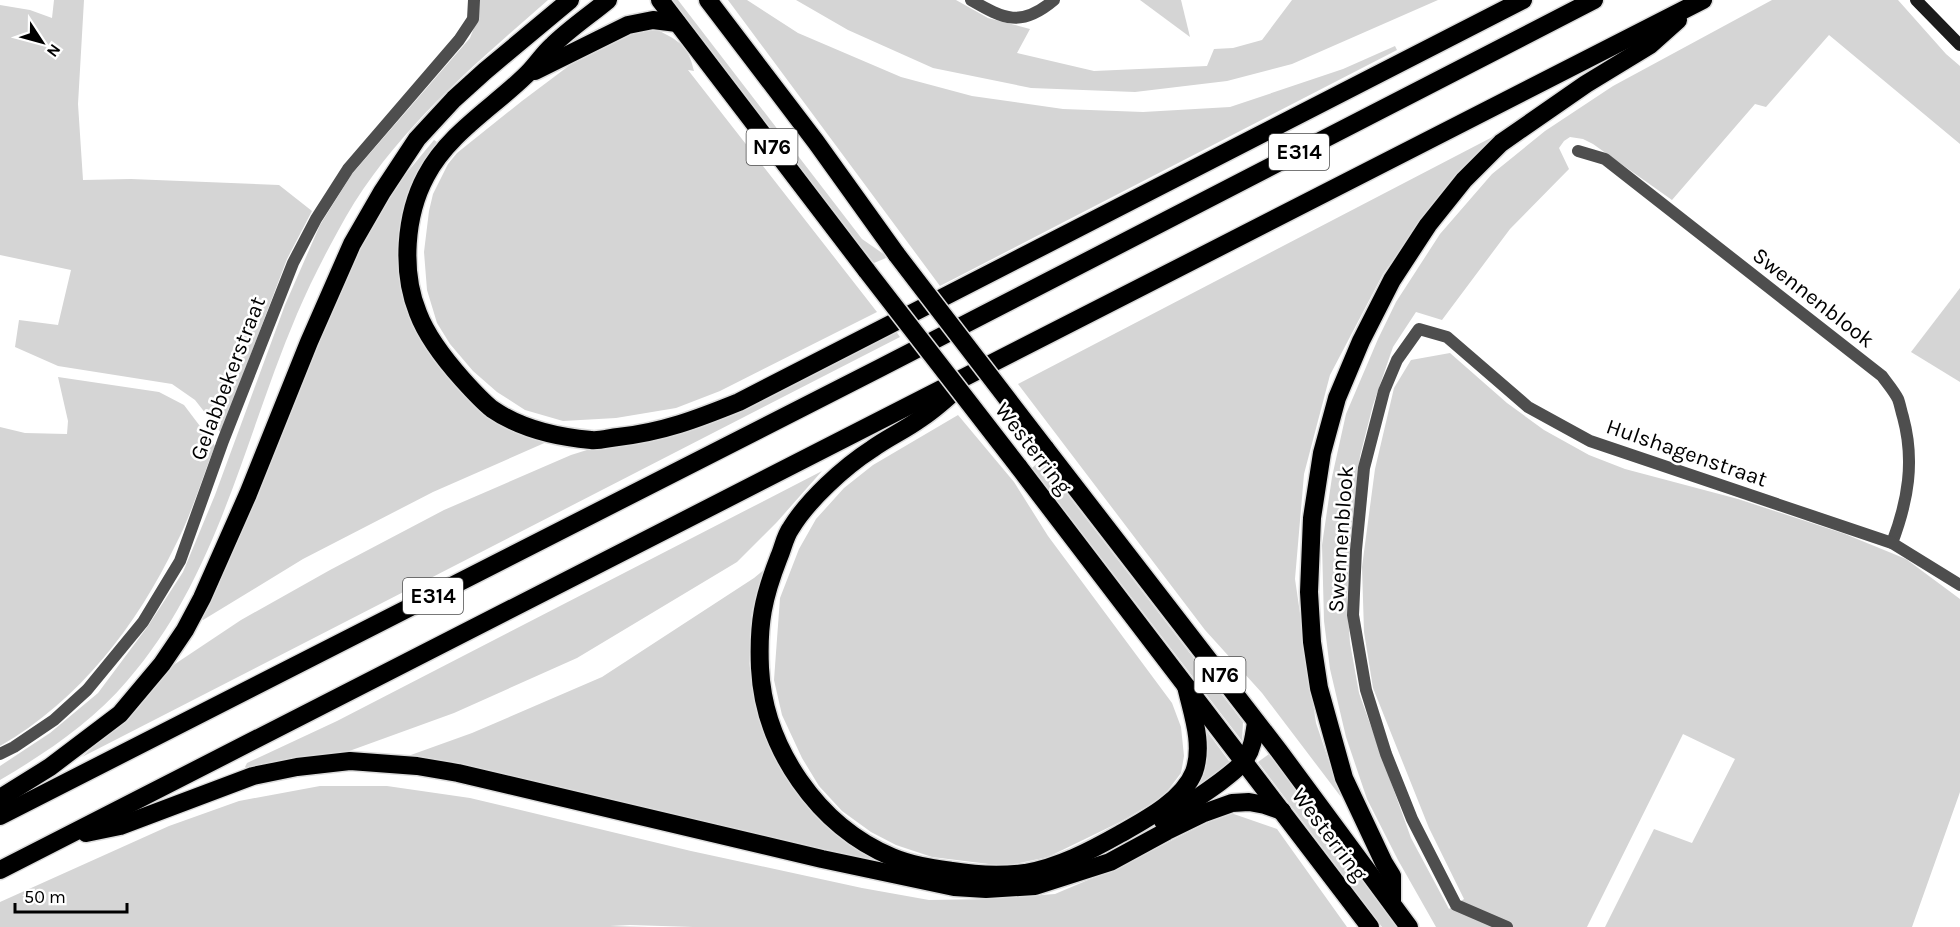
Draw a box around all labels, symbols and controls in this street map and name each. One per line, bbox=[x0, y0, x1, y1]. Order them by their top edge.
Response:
north arrow bbox=[12, 12, 72, 72]
text: N bbox=[43, 40, 65, 61]
road number: N76 bbox=[746, 129, 798, 165]
road number: E314 bbox=[1269, 134, 1329, 170]
street label: Swennenblook bbox=[1747, 242, 1879, 353]
street label: Gelabbekerstraat bbox=[185, 293, 271, 464]
street label: Westerring bbox=[989, 397, 1078, 500]
street label: Hulshagenstraat bbox=[1603, 413, 1771, 493]
street label: Swennenblook bbox=[1323, 465, 1359, 613]
road number: E314 bbox=[403, 578, 463, 614]
road number: N76 bbox=[1194, 657, 1246, 693]
street label: Westerring bbox=[1286, 783, 1373, 887]
scale bar bbox=[15, 876, 128, 914]
text: 50 m bbox=[24, 886, 66, 908]

